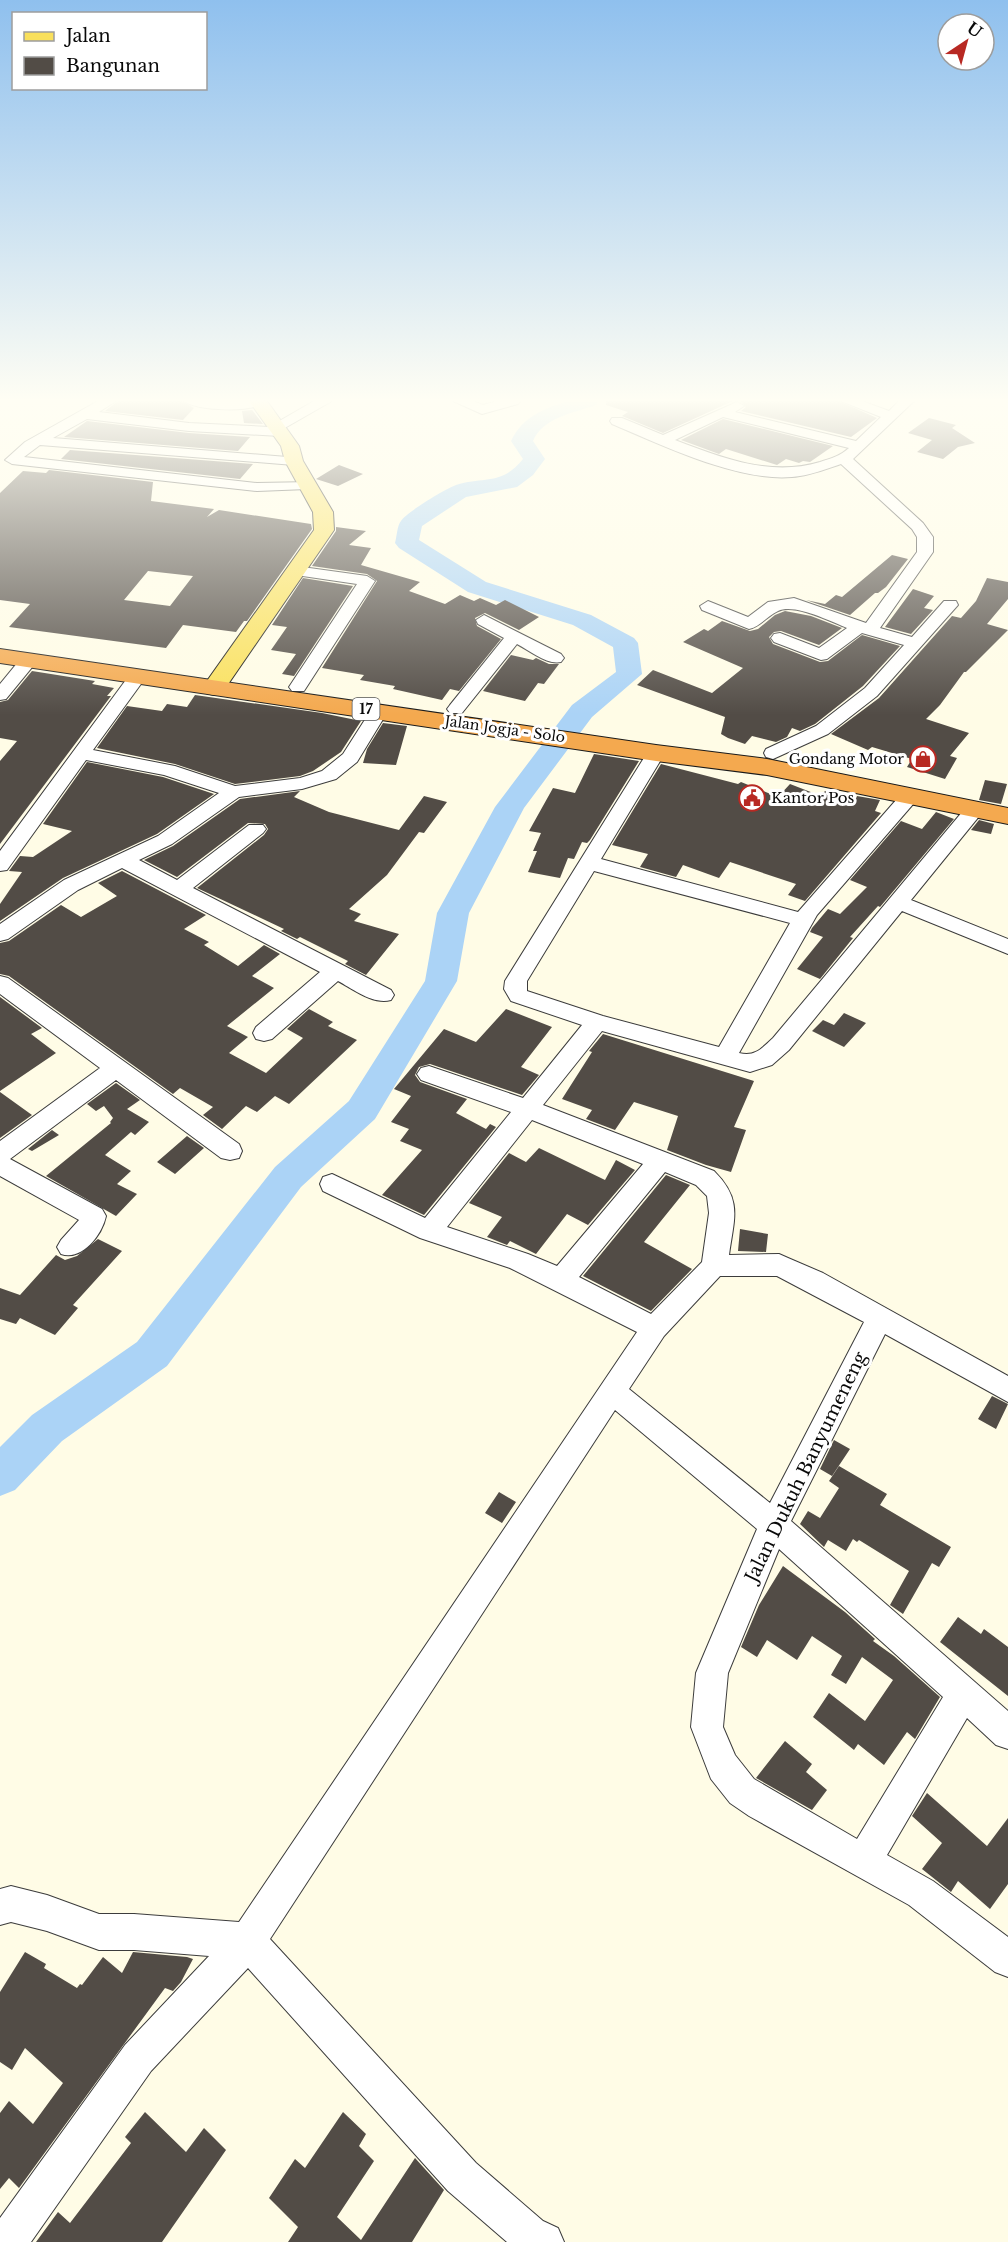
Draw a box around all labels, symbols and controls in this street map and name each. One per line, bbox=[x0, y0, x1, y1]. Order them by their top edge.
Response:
legend bbox=[12, 12, 207, 90]
north arrow bbox=[936, 12, 996, 72]
text: U bbox=[963, 18, 986, 42]
text: Jalan bbox=[64, 25, 111, 47]
text: Bangunan bbox=[66, 55, 160, 77]
road number: 17 bbox=[352, 698, 380, 720]
street label: Jalan Jogja - Solo bbox=[442, 711, 566, 746]
shop icon: Gondang Motor bbox=[908, 744, 938, 774]
place label: Gondang Motor bbox=[789, 750, 904, 768]
public building icon: Kantor Pos bbox=[737, 783, 767, 813]
place label: Kantor Pos bbox=[771, 788, 855, 807]
street label: Jalan Dukuh Banyumeneng bbox=[740, 1348, 872, 1588]

